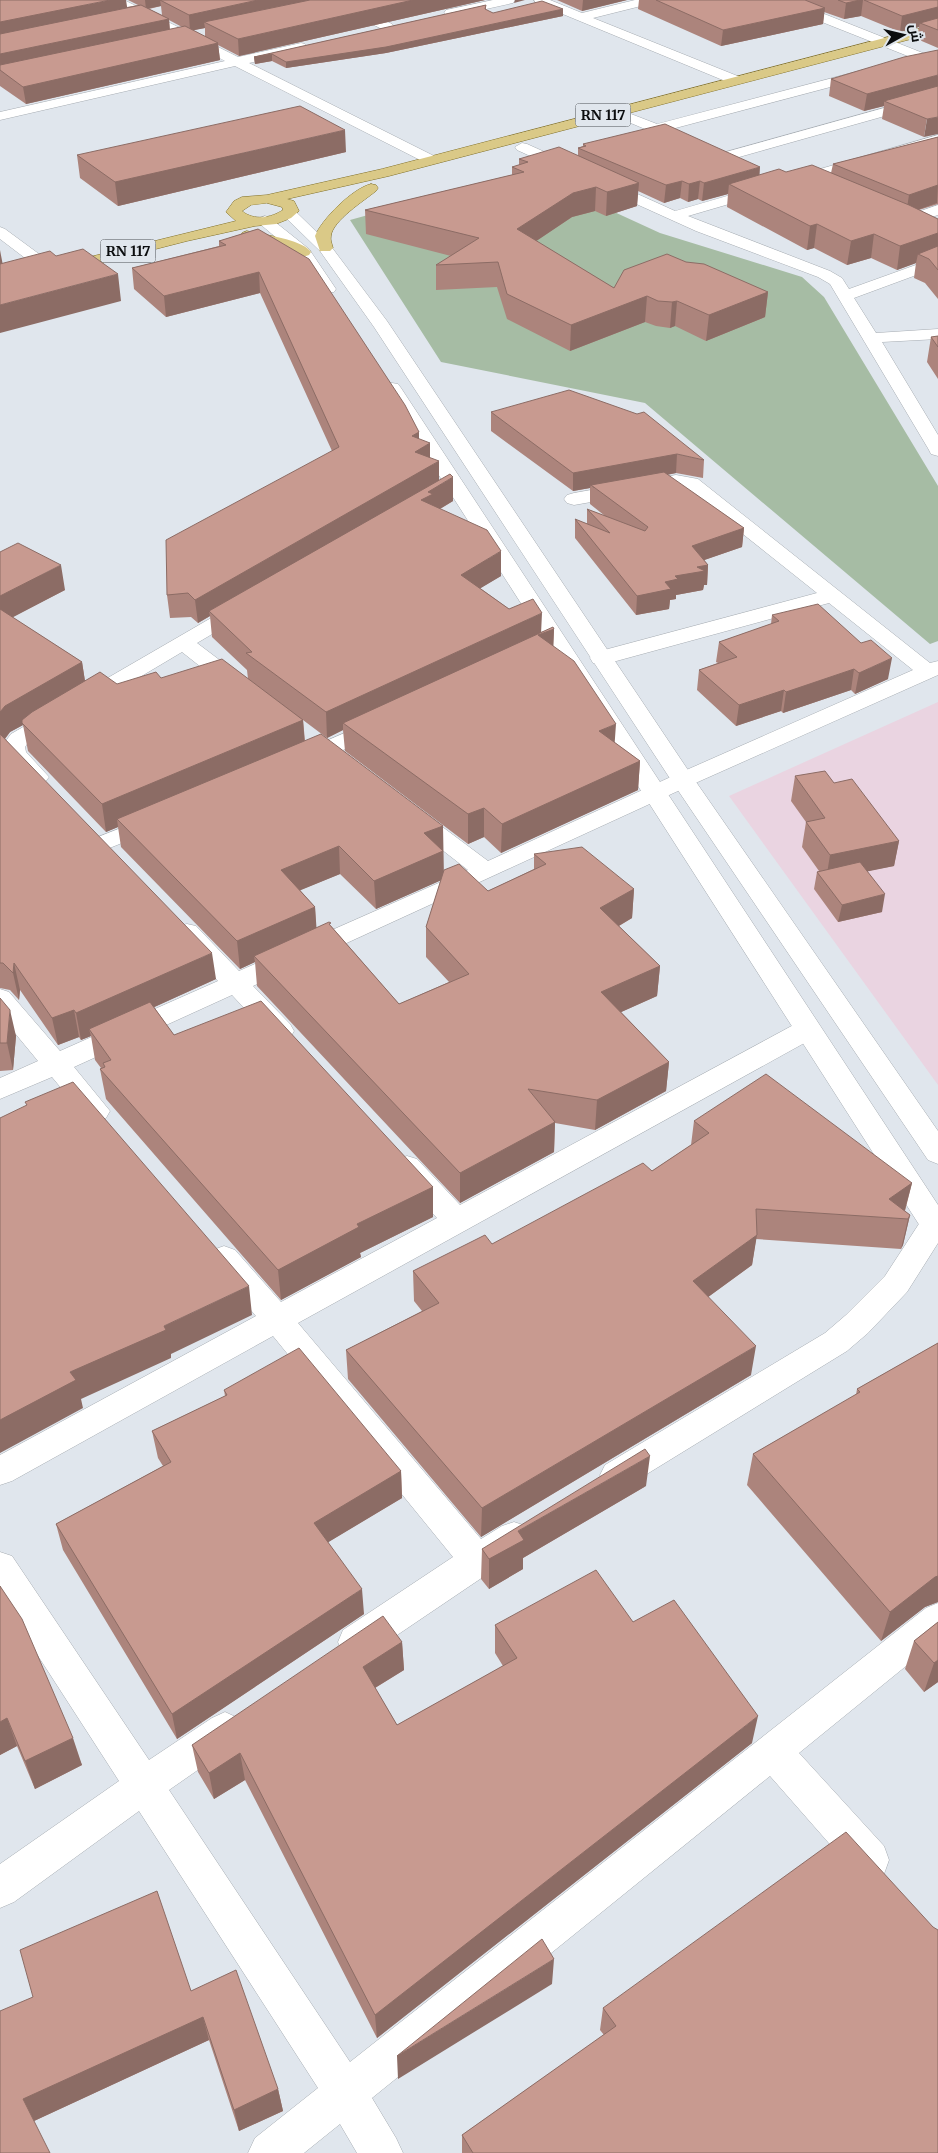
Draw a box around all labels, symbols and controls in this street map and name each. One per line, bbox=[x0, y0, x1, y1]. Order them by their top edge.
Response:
north arrow bbox=[878, 10, 928, 60]
text: ش bbox=[906, 23, 926, 43]
road number: RN 117 bbox=[576, 104, 630, 126]
road number: RN 117 bbox=[100, 240, 156, 262]

